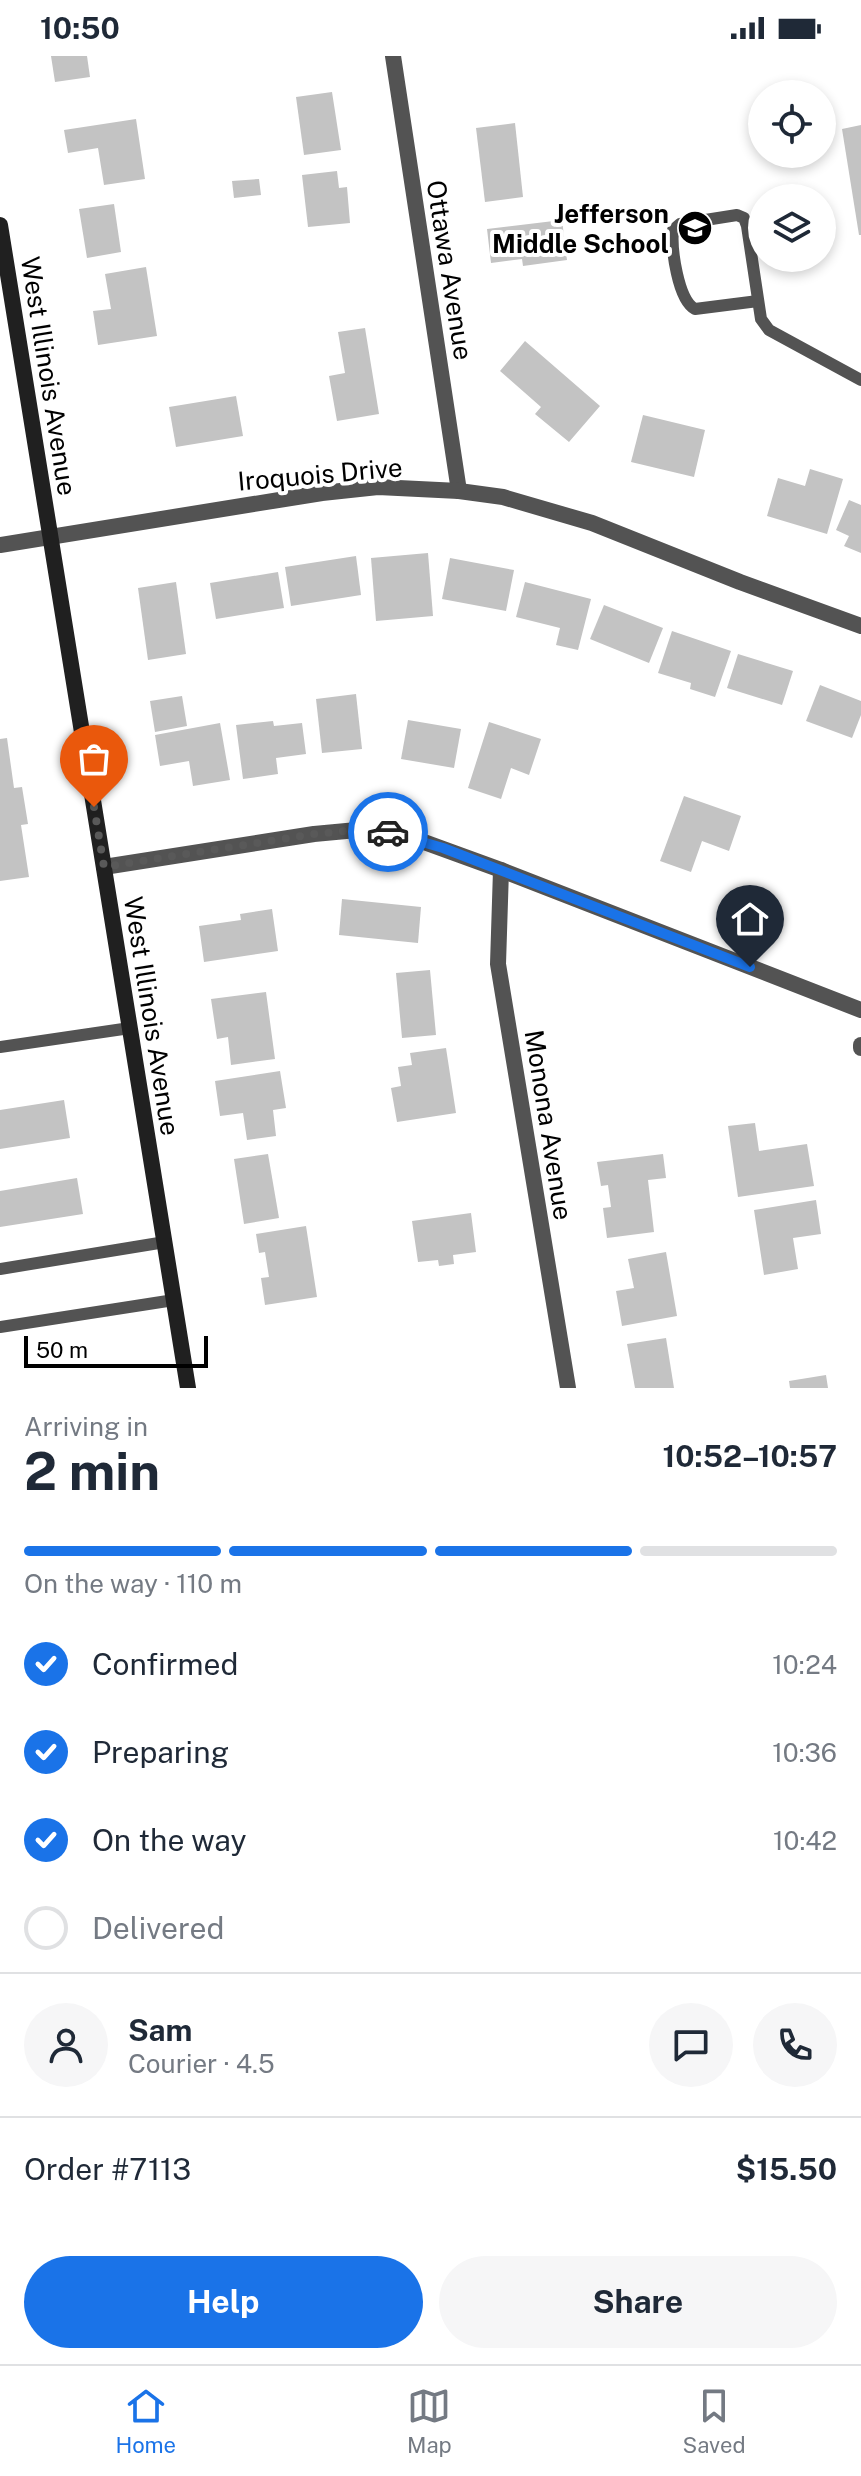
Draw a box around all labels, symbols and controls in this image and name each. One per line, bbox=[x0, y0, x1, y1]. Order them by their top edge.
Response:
text: 10:50 bbox=[40, 10, 120, 46]
map controls bbox=[748, 80, 836, 272]
button: locate bbox=[748, 80, 836, 168]
street label: Ottawa Avenue bbox=[420, 178, 480, 362]
button: layers bbox=[748, 184, 836, 272]
place label: Jefferson Middle School bbox=[492, 198, 669, 259]
school or university icon: Jefferson Middle School bbox=[676, 209, 714, 247]
street label: West Illinois Avenue bbox=[15, 254, 83, 498]
street label: Iroquois Drive bbox=[236, 451, 404, 497]
pin bbox=[60, 725, 128, 807]
icon: bag bbox=[72, 737, 116, 781]
courier bbox=[348, 792, 428, 872]
icon: car bbox=[366, 810, 410, 854]
pin bbox=[716, 885, 784, 967]
street label: West Illinois Avenue bbox=[118, 894, 186, 1138]
icon: home bbox=[728, 897, 772, 941]
street label: Monona Avenue bbox=[519, 1028, 579, 1222]
scale bar bbox=[24, 1332, 208, 1368]
text: 50 m bbox=[36, 1337, 88, 1363]
text: Arriving in bbox=[24, 1411, 148, 1442]
text: 10:52–10:57 bbox=[662, 1438, 837, 1474]
text: 2 min bbox=[24, 1441, 160, 1502]
text: On the way · 110 m bbox=[24, 1568, 242, 1599]
icon: check bbox=[24, 1642, 68, 1686]
text: Confirmed bbox=[92, 1646, 238, 1682]
text: 10:24 bbox=[772, 1649, 837, 1680]
icon: check bbox=[24, 1730, 68, 1774]
text: Preparing bbox=[92, 1734, 229, 1770]
text: 10:36 bbox=[772, 1737, 837, 1768]
icon: check bbox=[24, 1818, 68, 1862]
text: On the way bbox=[92, 1822, 246, 1858]
text: 10:42 bbox=[773, 1825, 837, 1856]
text: Delivered bbox=[92, 1910, 224, 1946]
button: person bbox=[24, 2003, 108, 2087]
button: chat bbox=[649, 2003, 733, 2087]
button: phone bbox=[753, 2003, 837, 2087]
text: Sam bbox=[128, 2012, 192, 2048]
text: Courier · 4.5 bbox=[128, 2048, 275, 2079]
text: Order #7113 bbox=[24, 2151, 191, 2187]
text: $15.50 bbox=[736, 2151, 837, 2187]
button: Help bbox=[24, 2256, 423, 2348]
button: Share bbox=[439, 2256, 837, 2348]
tab: Home bbox=[115, 2384, 176, 2458]
tab: Map bbox=[407, 2384, 452, 2458]
tab: Saved bbox=[683, 2384, 746, 2458]

